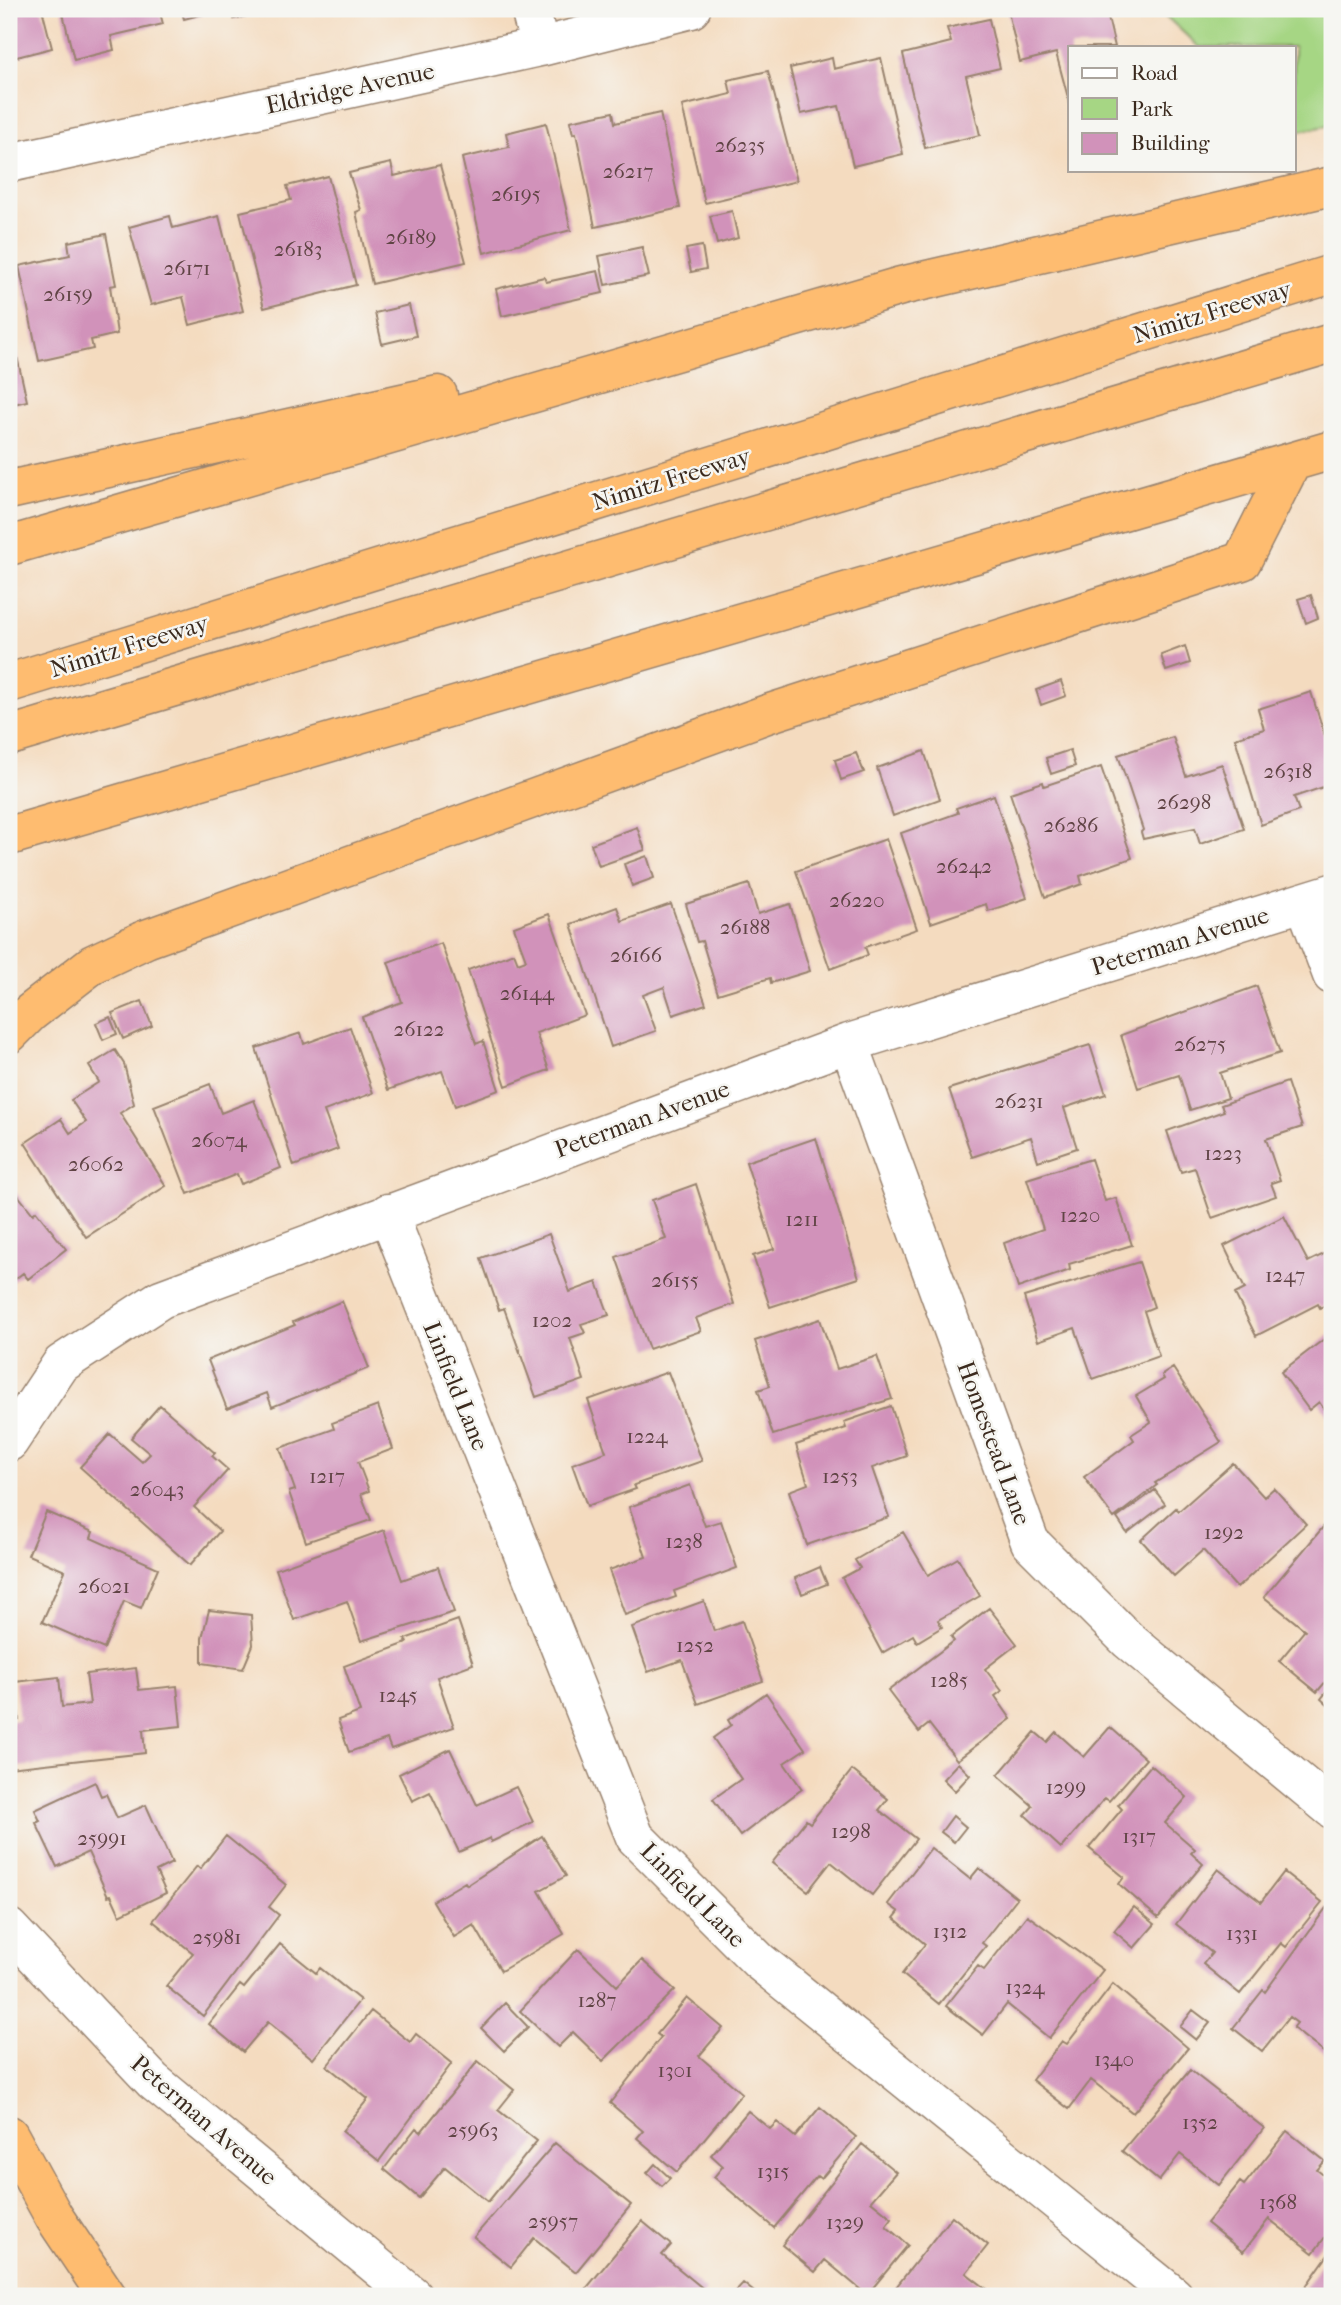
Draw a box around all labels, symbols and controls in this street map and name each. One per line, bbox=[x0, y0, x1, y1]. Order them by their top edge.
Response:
legend bbox=[1068, 46, 1296, 172]
street label: Eldridge Avenue bbox=[263, 56, 437, 120]
text: Road bbox=[1131, 61, 1178, 85]
text: Park bbox=[1131, 97, 1173, 121]
text: Building bbox=[1131, 131, 1210, 155]
house number: 26235 bbox=[715, 133, 765, 157]
house number: 26217 bbox=[603, 159, 653, 183]
house number: 26195 bbox=[491, 182, 541, 206]
house number: 26189 bbox=[385, 225, 437, 249]
house number: 26183 bbox=[274, 237, 322, 261]
house number: 26171 bbox=[163, 256, 211, 280]
street label: Nimitz Freeway bbox=[1130, 274, 1296, 349]
house number: 26159 bbox=[43, 282, 93, 306]
street label: Nimitz Freeway bbox=[589, 441, 755, 516]
street label: Nimitz Freeway bbox=[47, 608, 213, 683]
house number: 26318 bbox=[1264, 759, 1312, 783]
house number: 26298 bbox=[1157, 790, 1211, 814]
house number: 26286 bbox=[1044, 813, 1099, 837]
house number: 26242 bbox=[936, 854, 992, 878]
house number: 26220 bbox=[829, 888, 885, 912]
street label: Peterman Avenue bbox=[1088, 901, 1272, 981]
house number: 26188 bbox=[720, 915, 770, 939]
house number: 26166 bbox=[610, 943, 663, 967]
house number: 26144 bbox=[500, 981, 555, 1005]
house number: 26122 bbox=[393, 1017, 445, 1041]
house number: 26275 bbox=[1174, 1032, 1226, 1056]
street label: Peterman Avenue bbox=[551, 1074, 733, 1164]
house number: 26231 bbox=[994, 1089, 1044, 1113]
house number: 26074 bbox=[191, 1128, 247, 1152]
house number: 1223 bbox=[1204, 1141, 1242, 1165]
house number: 26062 bbox=[68, 1152, 124, 1176]
house number: 1220 bbox=[1060, 1203, 1100, 1227]
house number: 1211 bbox=[785, 1207, 819, 1231]
house number: 1247 bbox=[1265, 1263, 1305, 1287]
house number: 26155 bbox=[651, 1268, 699, 1292]
house number: 1202 bbox=[532, 1308, 573, 1332]
street label: Linfield Lane bbox=[417, 1317, 495, 1455]
street label: Homestead Lane bbox=[951, 1357, 1037, 1529]
house number: 1224 bbox=[626, 1424, 668, 1448]
house number: 1217 bbox=[309, 1464, 345, 1488]
house number: 1253 bbox=[822, 1464, 858, 1488]
house number: 26043 bbox=[130, 1477, 184, 1501]
house number: 1292 bbox=[1204, 1520, 1244, 1544]
house number: 1238 bbox=[665, 1529, 703, 1553]
house number: 26021 bbox=[78, 1574, 130, 1598]
house number: 1252 bbox=[676, 1633, 714, 1657]
house number: 1285 bbox=[930, 1668, 968, 1692]
house number: 1245 bbox=[378, 1683, 418, 1707]
house number: 1299 bbox=[1046, 1775, 1086, 1799]
house number: 1298 bbox=[831, 1819, 871, 1843]
house number: 1317 bbox=[1122, 1824, 1156, 1848]
house number: 25991 bbox=[77, 1826, 127, 1850]
street label: Linfield Lane bbox=[635, 1837, 751, 1953]
house number: 1312 bbox=[933, 1919, 967, 1943]
house number: 1331 bbox=[1226, 1921, 1258, 1945]
house number: 25981 bbox=[193, 1925, 241, 1949]
house number: 1324 bbox=[1005, 1975, 1045, 1999]
house number: 1287 bbox=[578, 1988, 616, 2012]
house number: 1340 bbox=[1094, 2047, 1134, 2071]
street label: Peterman Avenue bbox=[125, 2049, 283, 2191]
house number: 1301 bbox=[657, 2058, 693, 2082]
house number: 1352 bbox=[1182, 2110, 1218, 2134]
house number: 25963 bbox=[448, 2118, 498, 2142]
house number: 1315 bbox=[757, 2159, 789, 2183]
house number: 1368 bbox=[1259, 2190, 1297, 2214]
house number: 25957 bbox=[528, 2209, 578, 2233]
house number: 1329 bbox=[826, 2210, 864, 2234]

